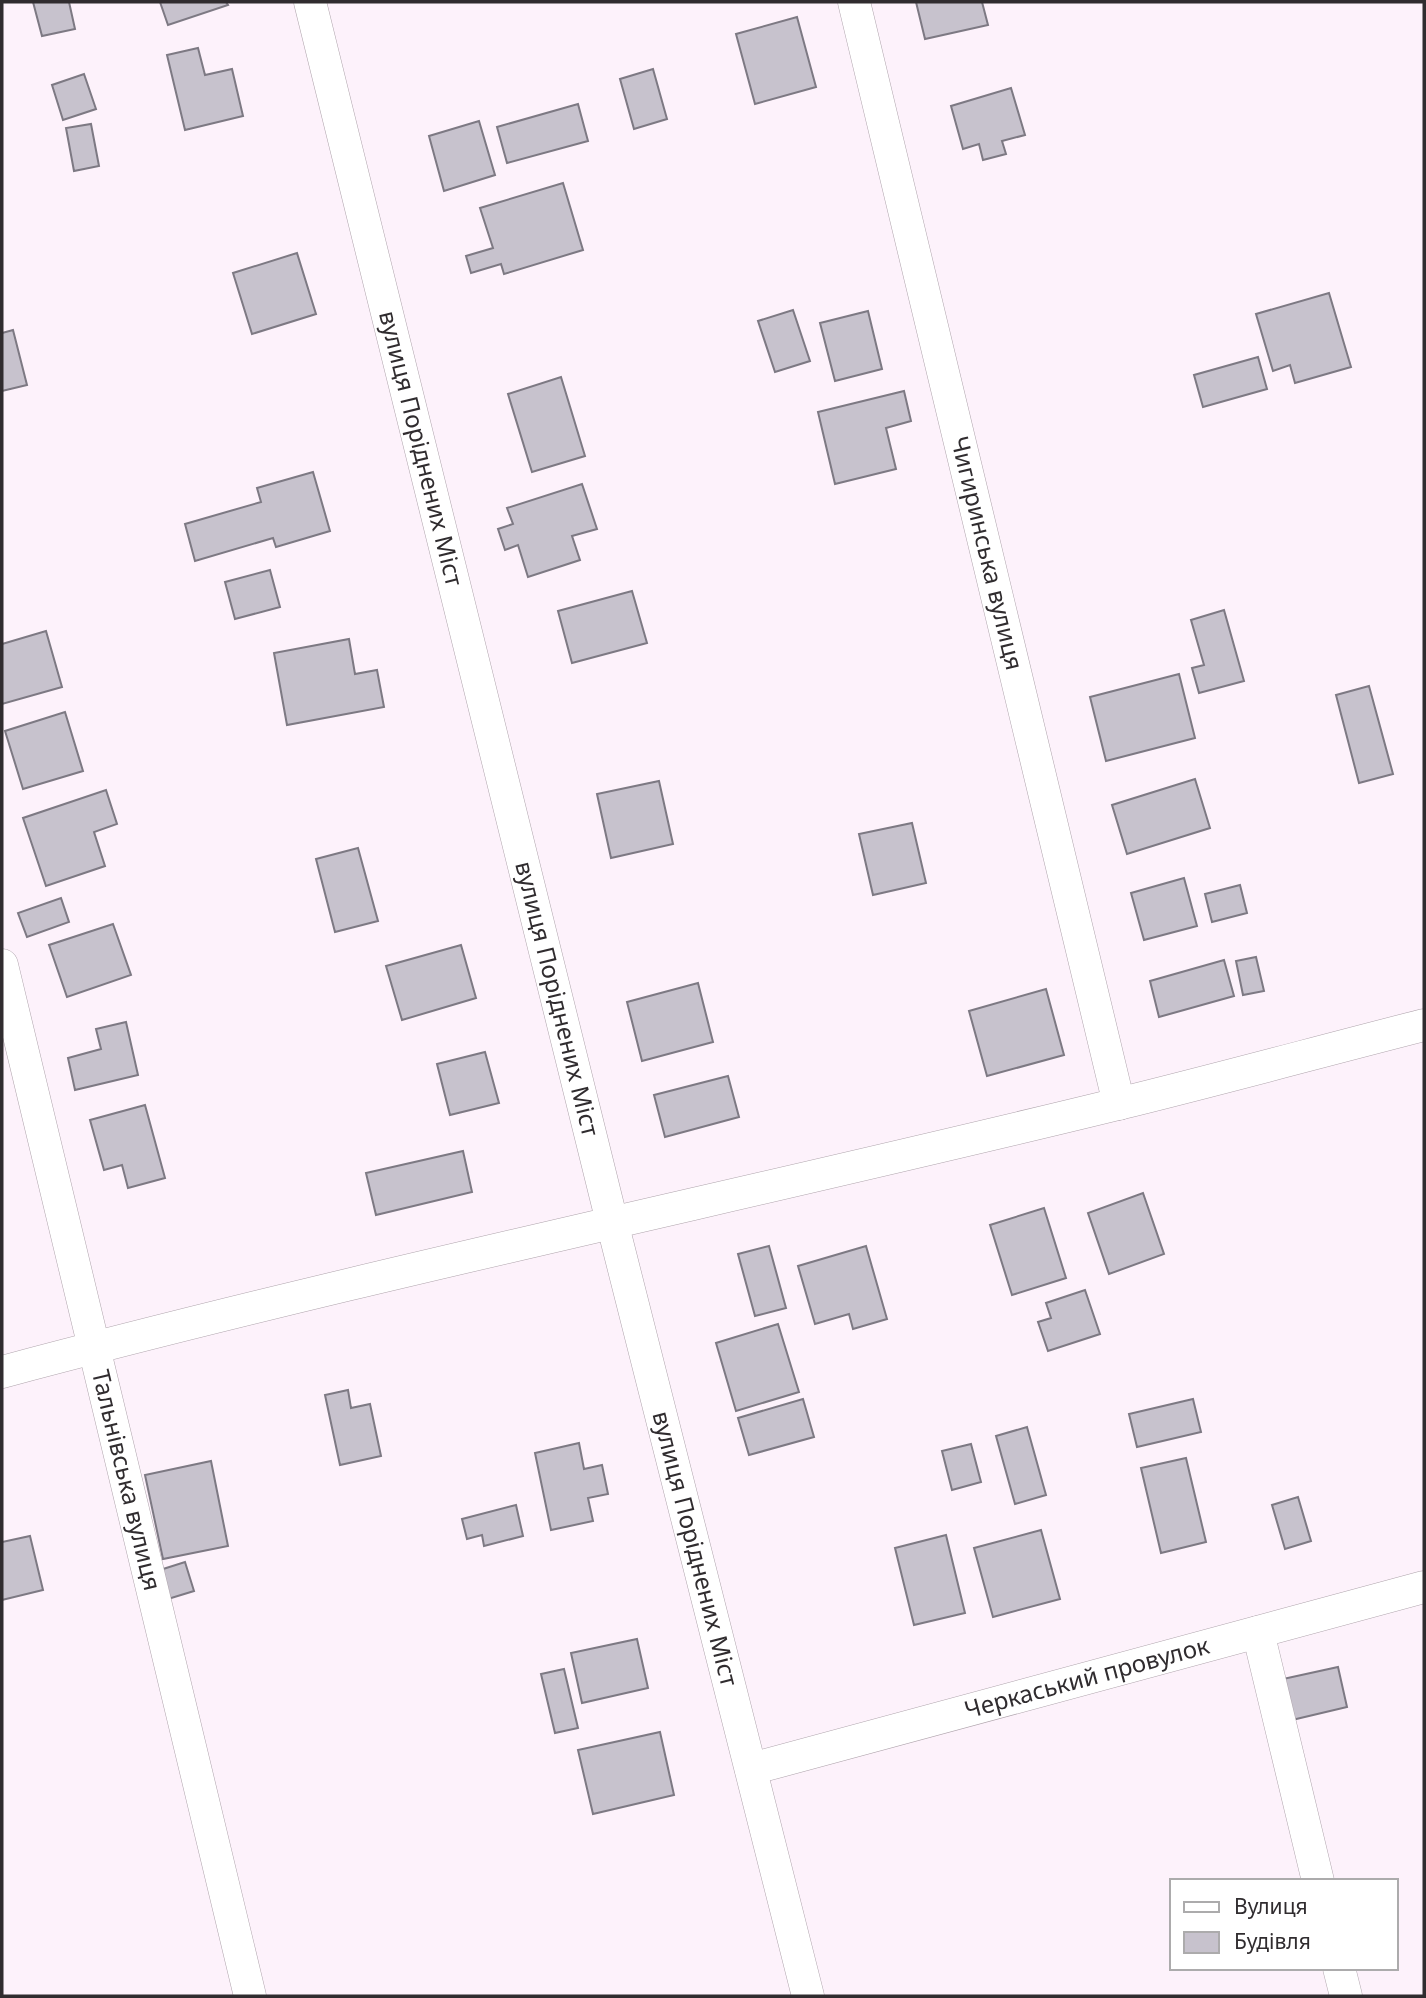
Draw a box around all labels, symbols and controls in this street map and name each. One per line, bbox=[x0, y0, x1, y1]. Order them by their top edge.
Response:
street label: вулиця Поріднених Міст bbox=[372, 307, 472, 589]
street label: Чигиринська вулиця bbox=[944, 433, 1032, 673]
street label: вулиця Поріднених Міст bbox=[508, 857, 608, 1140]
street label: Тальнівська вулиця bbox=[85, 1366, 170, 1594]
street label: вулиця Поріднених Міст bbox=[646, 1407, 747, 1689]
street label: Черкаський провулок bbox=[961, 1628, 1213, 1726]
legend bbox=[1170, 1879, 1398, 1970]
text: Вулиця bbox=[1234, 1892, 1308, 1920]
text: Будівля bbox=[1234, 1927, 1311, 1955]

